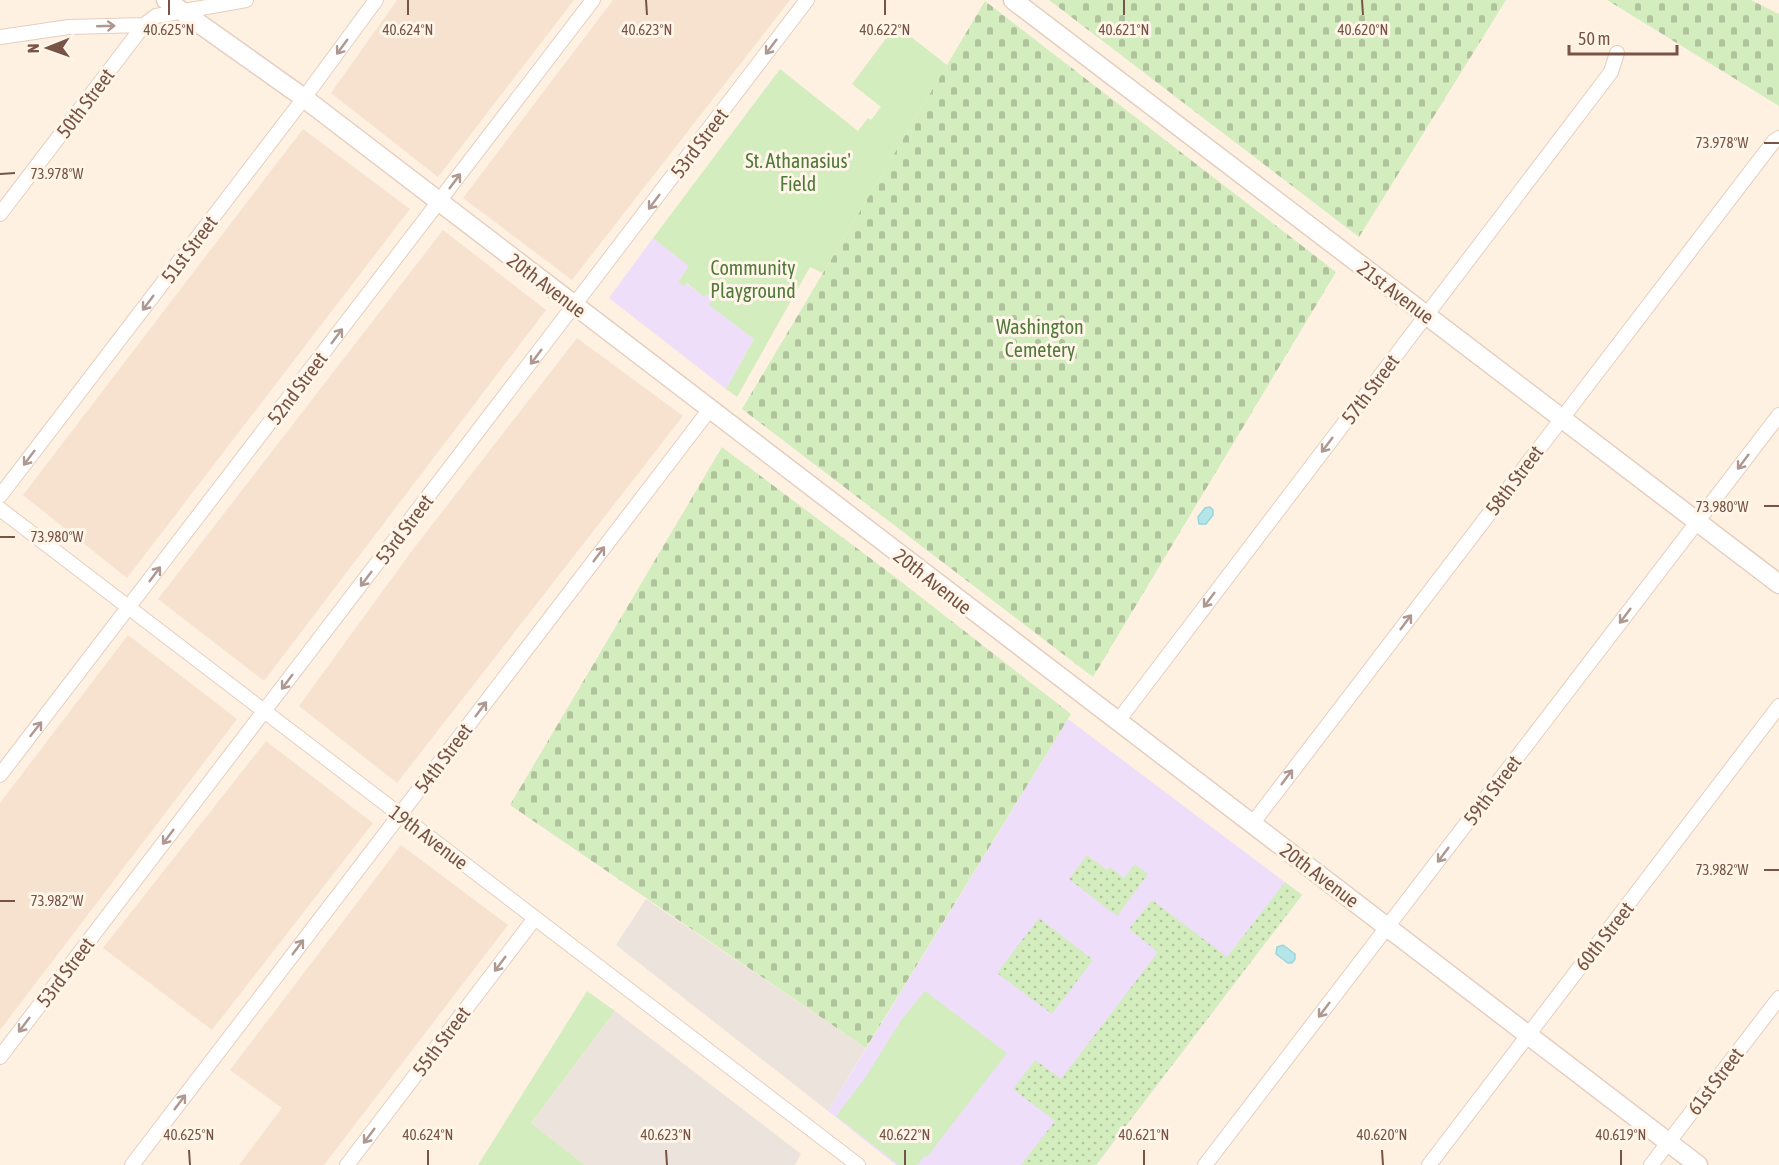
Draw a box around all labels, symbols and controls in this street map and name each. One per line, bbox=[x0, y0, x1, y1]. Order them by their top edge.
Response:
north arrow bbox=[18, 18, 78, 78]
scale bar bbox=[1569, 18, 1677, 56]
one-way arrow bbox=[96, 20, 116, 32]
text: 40.625°N bbox=[144, 21, 194, 38]
text: 40.624°N bbox=[383, 21, 433, 38]
text: 40.623°N bbox=[622, 21, 672, 38]
text: 40.622°N bbox=[860, 21, 910, 38]
text: 40.621°N bbox=[1099, 21, 1149, 38]
text: 40.620°N bbox=[1338, 21, 1388, 38]
text: 50 m bbox=[1578, 28, 1610, 49]
one-way arrow bbox=[765, 38, 778, 54]
one-way arrow bbox=[335, 39, 348, 55]
text: N bbox=[24, 43, 42, 53]
street label: 50th Street bbox=[51, 64, 119, 142]
street label: 53rd Street bbox=[665, 104, 733, 182]
text: 73.978°W bbox=[1696, 134, 1749, 151]
park label: St. Athanasius' Field bbox=[745, 149, 851, 195]
text: 73.978°W bbox=[31, 165, 84, 182]
one-way arrow bbox=[448, 173, 461, 189]
one-way arrow bbox=[647, 194, 660, 210]
street label: 51st Street bbox=[156, 211, 222, 287]
street label: 20th Avenue bbox=[503, 248, 591, 322]
park label: Community Playground bbox=[710, 256, 796, 302]
street label: 21st Avenue bbox=[1353, 256, 1439, 328]
one-way arrow bbox=[141, 295, 154, 311]
park label: Washington Cemetery bbox=[996, 315, 1084, 361]
one-way arrow bbox=[330, 328, 343, 344]
street label: 52nd Street bbox=[262, 347, 332, 429]
one-way arrow bbox=[529, 349, 542, 365]
street label: 57th Street bbox=[1336, 350, 1404, 428]
one-way arrow bbox=[1321, 436, 1334, 452]
street label: 58th Street bbox=[1480, 441, 1548, 519]
one-way arrow bbox=[23, 449, 35, 465]
one-way arrow bbox=[1737, 453, 1750, 469]
street label: 53rd Street bbox=[370, 490, 438, 568]
text: 73.980°W bbox=[1696, 498, 1749, 515]
text: 73.980°W bbox=[31, 528, 84, 545]
street label: 20th Avenue bbox=[890, 544, 976, 618]
one-way arrow bbox=[593, 546, 605, 562]
one-way arrow bbox=[148, 567, 161, 583]
one-way arrow bbox=[360, 571, 373, 587]
one-way arrow bbox=[1203, 592, 1216, 608]
one-way arrow bbox=[1619, 608, 1631, 624]
one-way arrow bbox=[1399, 615, 1412, 631]
one-way arrow bbox=[281, 674, 293, 690]
one-way arrow bbox=[474, 701, 487, 717]
street label: 54th Street bbox=[409, 719, 477, 797]
one-way arrow bbox=[29, 721, 42, 737]
street label: 59th Street bbox=[1458, 751, 1526, 829]
one-way arrow bbox=[1281, 770, 1293, 786]
street label: 19th Avenue bbox=[385, 800, 473, 874]
one-way arrow bbox=[162, 829, 175, 845]
street label: 20th Avenue bbox=[1276, 838, 1364, 912]
one-way arrow bbox=[1436, 846, 1449, 862]
text: 73.982°W bbox=[1696, 861, 1749, 878]
text: 73.982°W bbox=[31, 892, 84, 909]
street label: 60th Street bbox=[1570, 897, 1638, 975]
street label: 53rd Street bbox=[31, 933, 99, 1011]
one-way arrow bbox=[292, 939, 305, 955]
one-way arrow bbox=[493, 956, 506, 972]
one-way arrow bbox=[1318, 1001, 1331, 1017]
street label: 55th Street bbox=[407, 1002, 475, 1080]
one-way arrow bbox=[18, 1017, 31, 1033]
street label: 61st Street bbox=[1682, 1043, 1748, 1119]
one-way arrow bbox=[173, 1094, 186, 1110]
text: 40.625°N bbox=[164, 1126, 214, 1143]
text: 40.624°N bbox=[403, 1126, 453, 1143]
text: 40.623°N bbox=[641, 1126, 691, 1143]
text: 40.622°N bbox=[880, 1126, 930, 1143]
text: 40.621°N bbox=[1119, 1126, 1169, 1143]
text: 40.620°N bbox=[1357, 1126, 1407, 1143]
text: 40.619°N bbox=[1596, 1126, 1646, 1143]
one-way arrow bbox=[362, 1128, 375, 1144]

